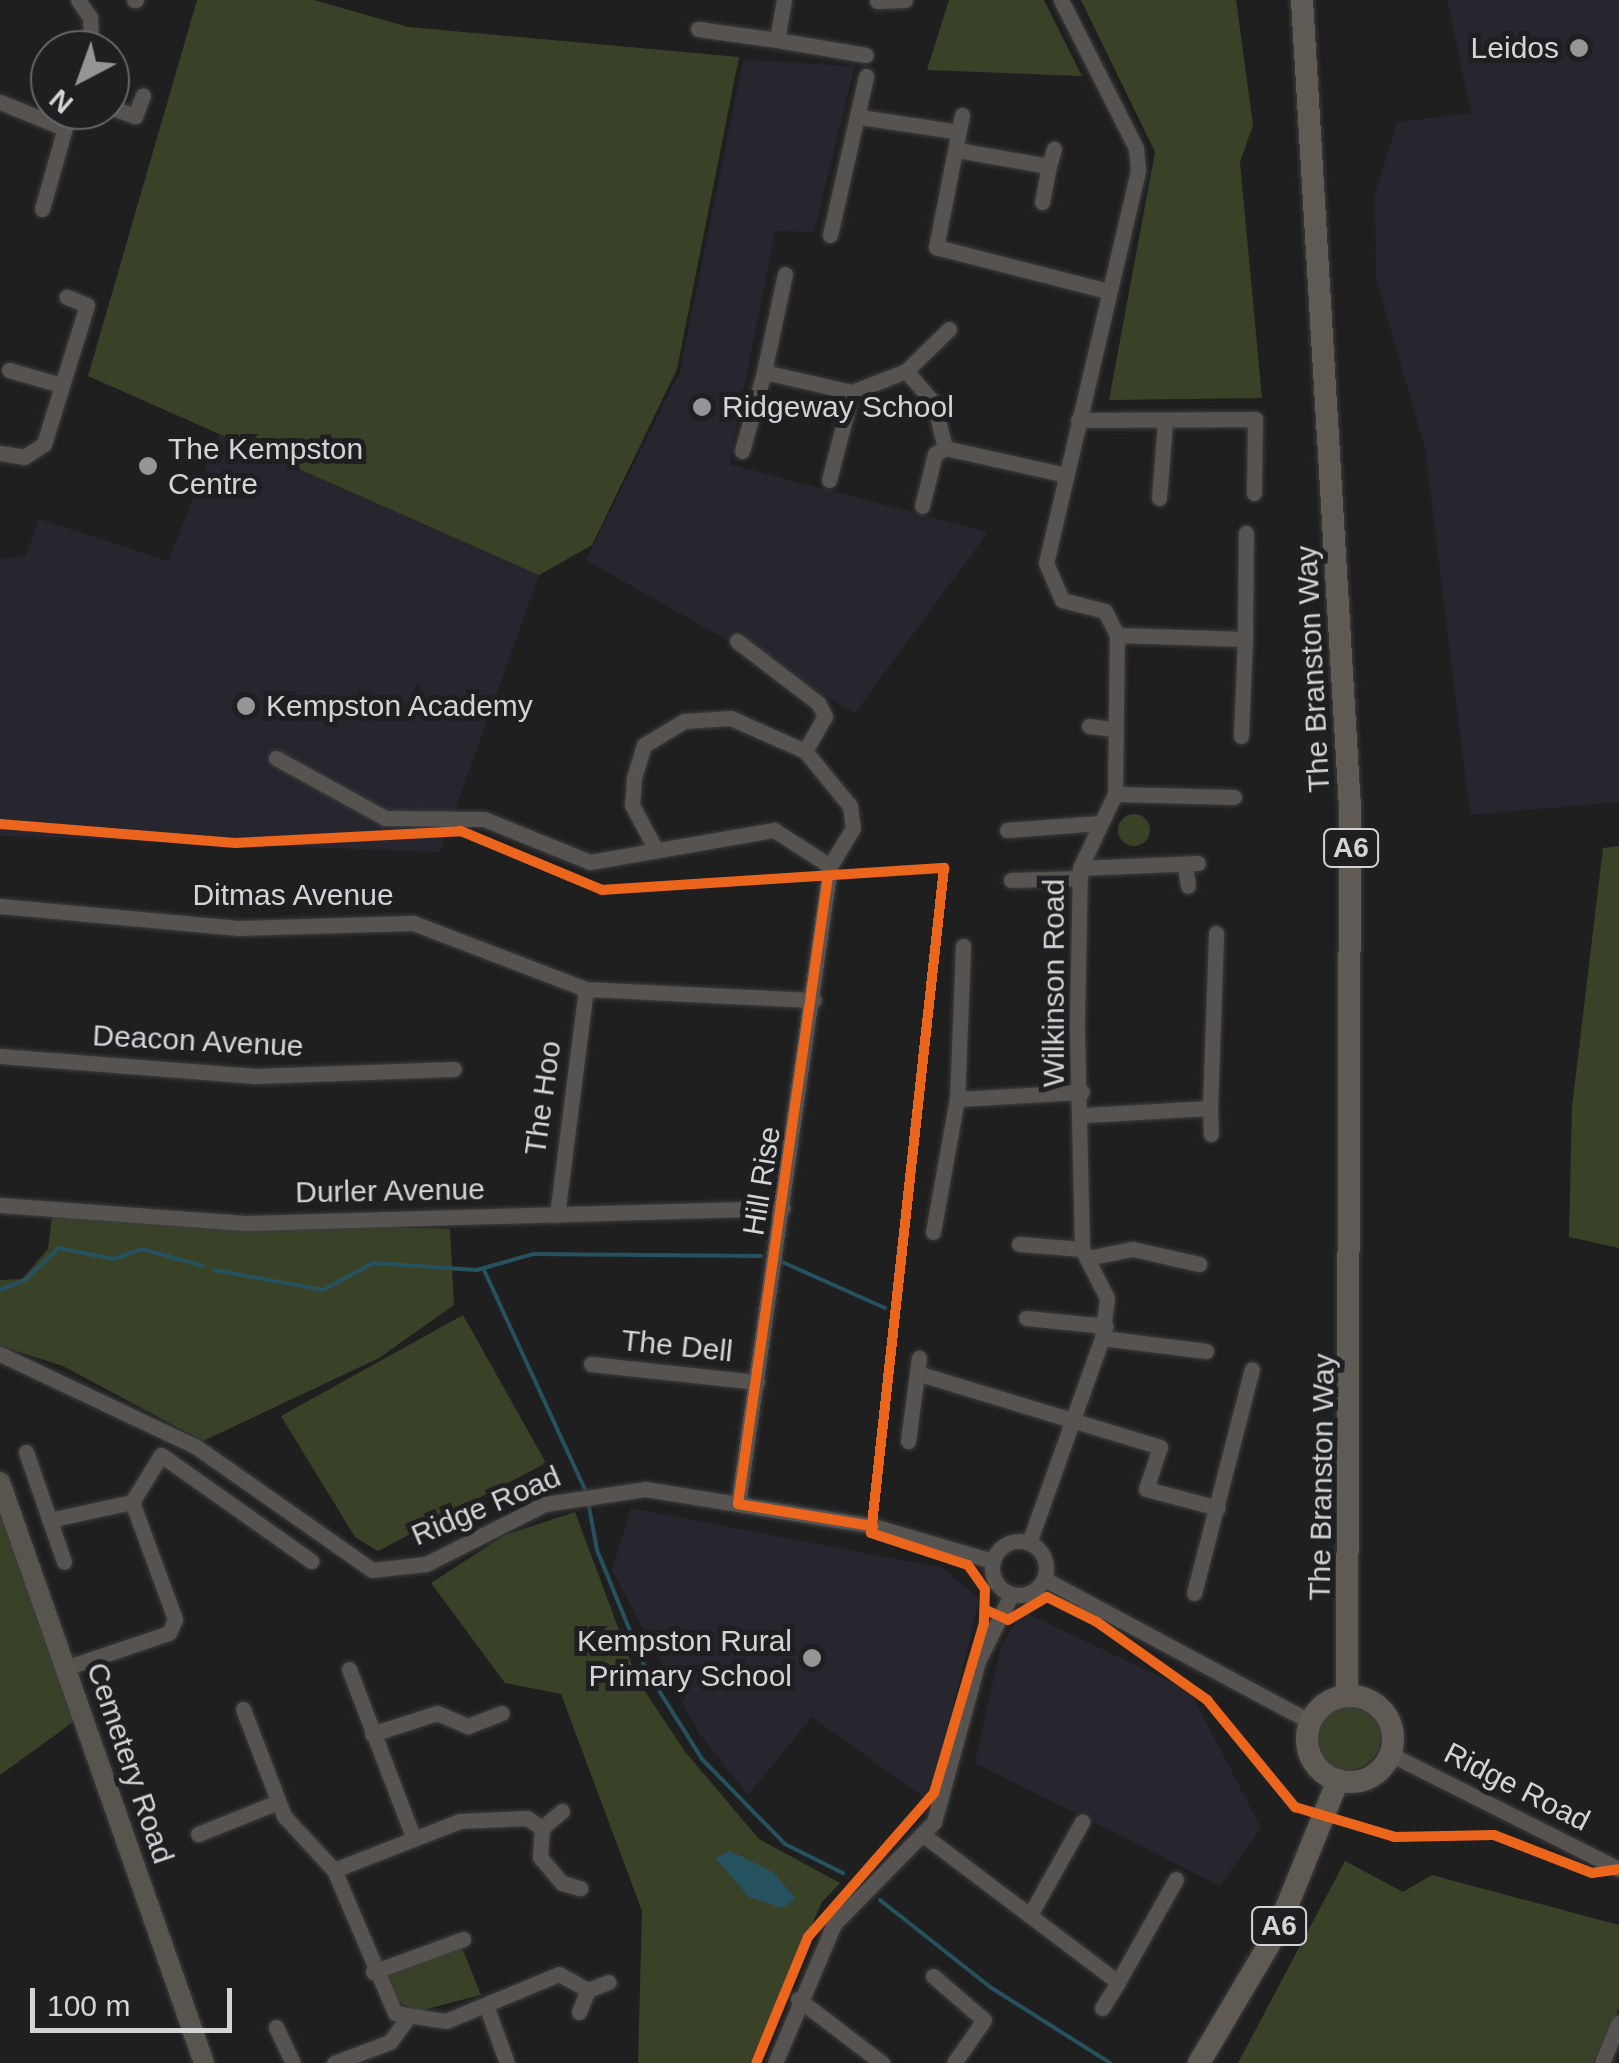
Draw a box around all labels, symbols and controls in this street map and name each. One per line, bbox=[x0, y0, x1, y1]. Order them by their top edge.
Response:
north arrow bbox=[30, 30, 130, 130]
place label: Leidos bbox=[1471, 30, 1559, 66]
marker: Leidos bbox=[1568, 37, 1590, 59]
text: N bbox=[44, 83, 79, 120]
place label: Ridgeway School bbox=[722, 389, 954, 425]
marker: Ridgeway School bbox=[691, 396, 713, 418]
place label: The Kempston Centre bbox=[168, 431, 363, 502]
marker: The Kempston Centre bbox=[137, 455, 159, 477]
street label: The Branston Way bbox=[1289, 545, 1337, 793]
place label: Kempston Academy bbox=[266, 688, 534, 724]
marker: Kempston Academy bbox=[235, 695, 257, 717]
road number: A6 bbox=[1321, 825, 1381, 871]
street label: Ditmas Avenue bbox=[192, 877, 394, 913]
street label: Wilkinson Road bbox=[1036, 879, 1072, 1087]
street label: Deacon Avenue bbox=[91, 1017, 305, 1065]
street label: The Hoo bbox=[517, 1039, 569, 1157]
street label: Hill Rise bbox=[736, 1124, 788, 1238]
street label: Durler Avenue bbox=[294, 1171, 486, 1211]
street label: The Dell bbox=[620, 1322, 734, 1370]
street label: The Branston Way bbox=[1302, 1353, 1342, 1601]
street label: Ridge Road bbox=[406, 1458, 566, 1554]
place label: Kempston Rural Primary School bbox=[577, 1623, 792, 1694]
marker: Kempston Rural Primary School bbox=[801, 1647, 823, 1669]
street label: Cemetery Road bbox=[79, 1658, 181, 1868]
street label: Ridge Road bbox=[1438, 1735, 1596, 1839]
road number: A6 bbox=[1249, 1903, 1309, 1949]
scale bar bbox=[35, 1968, 238, 2030]
text: 100 m bbox=[47, 1989, 130, 2022]

